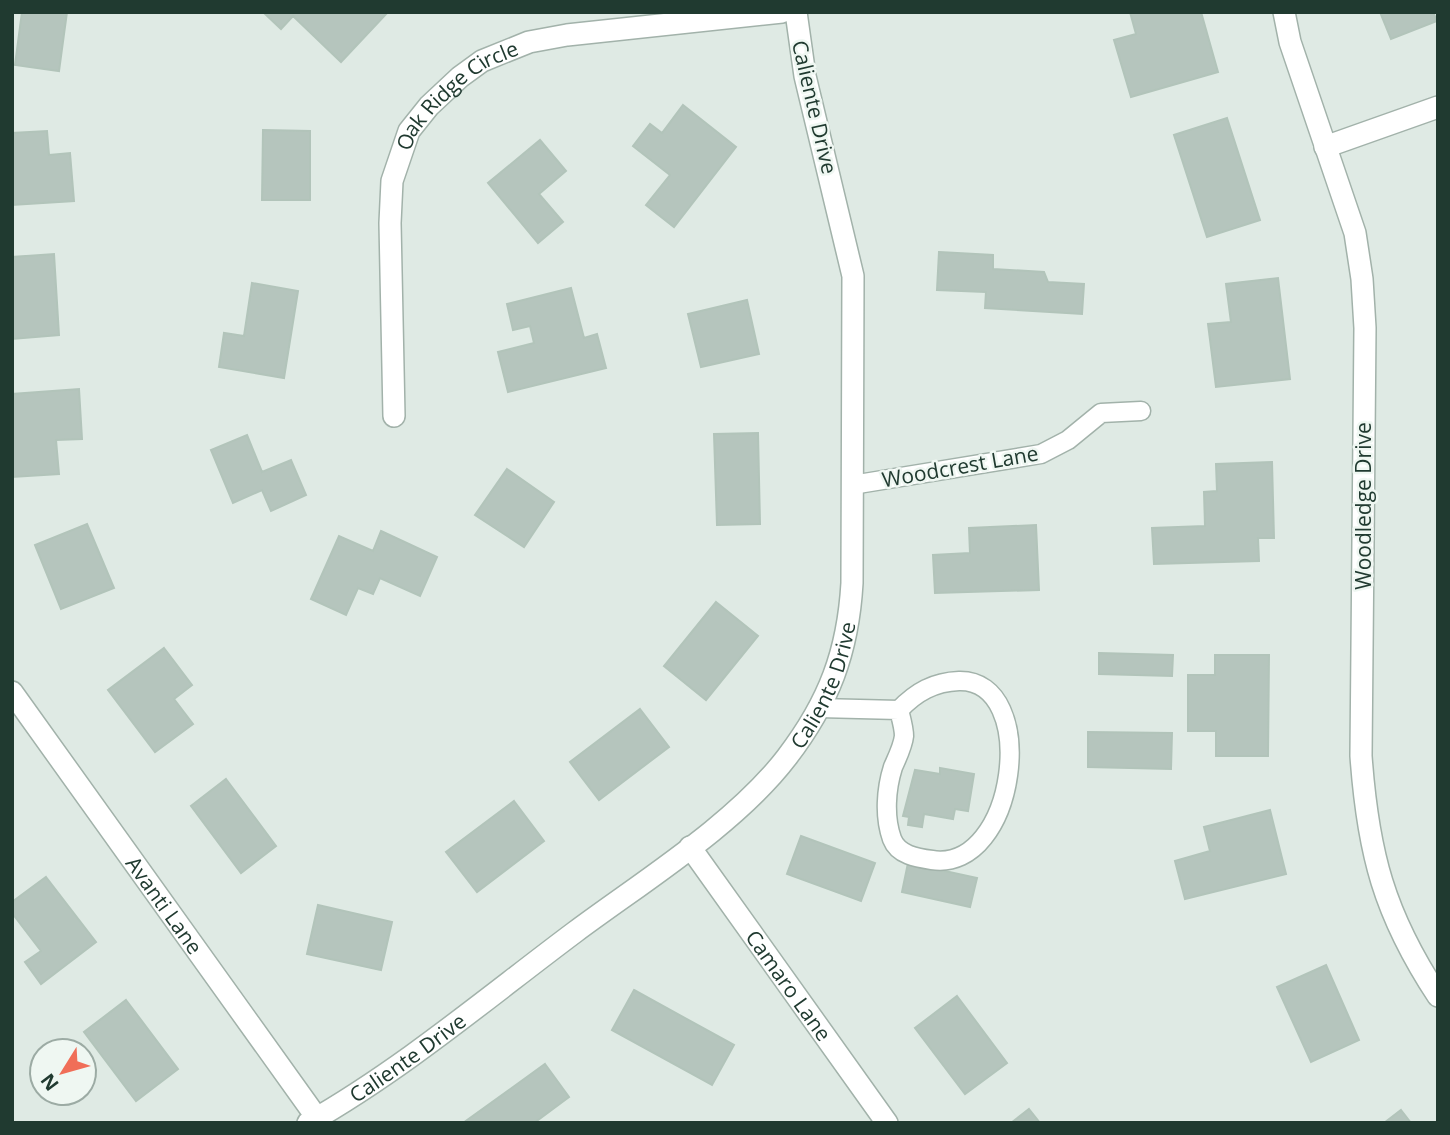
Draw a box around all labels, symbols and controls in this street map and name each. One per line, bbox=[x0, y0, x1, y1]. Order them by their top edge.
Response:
street label: Oak Ridge Circle bbox=[390, 34, 522, 154]
street label: Caliente Drive bbox=[786, 37, 844, 177]
street label: Woodledge Drive bbox=[1349, 422, 1377, 590]
street label: Woodcrest Lane bbox=[880, 438, 1040, 494]
street label: Caliente Drive bbox=[784, 619, 862, 754]
street label: Avanti Lane bbox=[120, 851, 209, 960]
street label: Camaro Lane bbox=[740, 924, 838, 1046]
street label: Caliente Drive bbox=[344, 1007, 471, 1108]
north arrow bbox=[28, 1037, 98, 1107]
text: N bbox=[34, 1068, 64, 1096]

